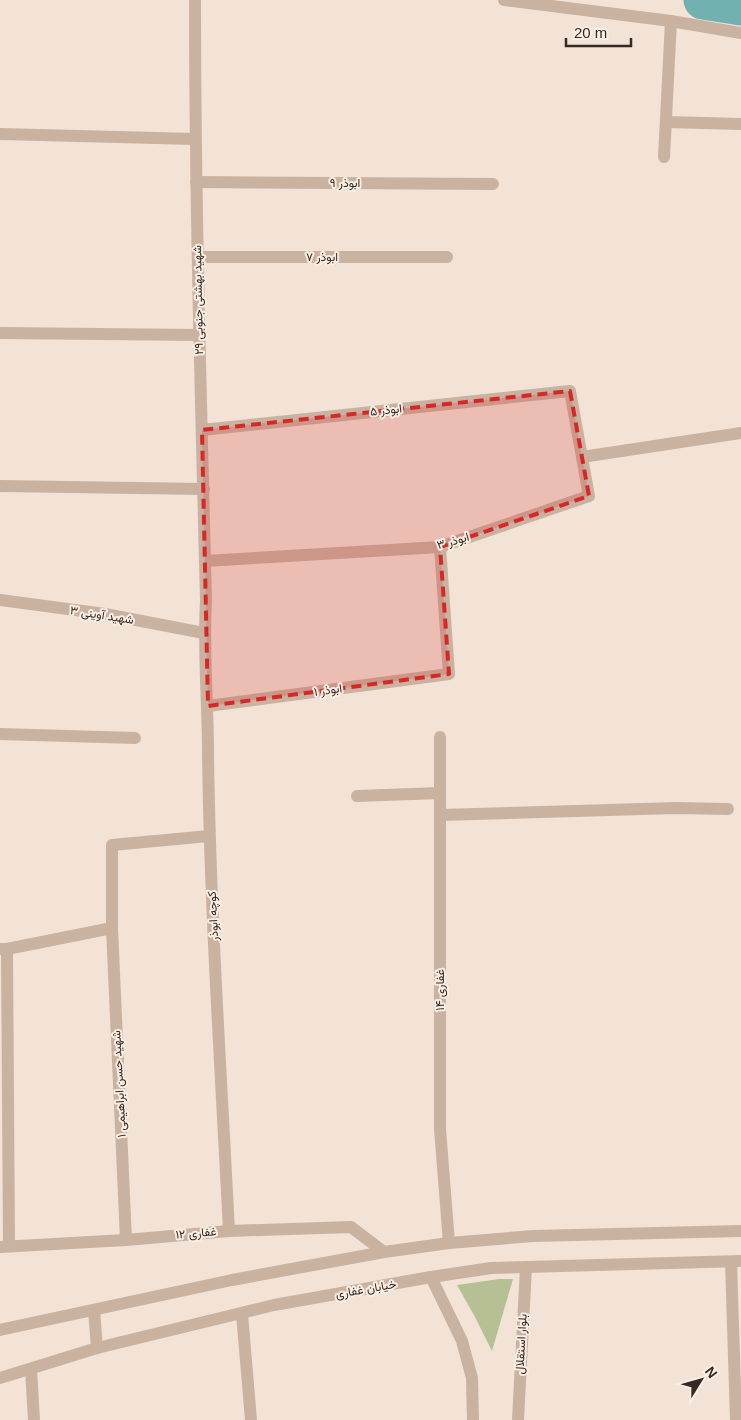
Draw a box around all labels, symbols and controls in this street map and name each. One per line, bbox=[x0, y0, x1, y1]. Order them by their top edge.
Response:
scale bar bbox=[566, 15, 631, 47]
text: 20 m bbox=[574, 24, 607, 41]
street label: ابوذر ۹ bbox=[330, 176, 360, 191]
street label: شهید بهشتی جنوبی ۲۹ bbox=[190, 245, 207, 355]
street label: ابوذر ۷ bbox=[306, 250, 338, 265]
street label: ابوذر ۵ bbox=[369, 401, 403, 420]
street label: ابوذر ۳ bbox=[435, 530, 471, 553]
street label: شهید آوینی ۳ bbox=[69, 603, 135, 628]
street label: ابوذر ۱ bbox=[313, 681, 343, 700]
street label: کوچه ابوذر bbox=[205, 891, 222, 942]
street label: غفاری ۱۴ bbox=[433, 969, 448, 1011]
street label: شهید حسن ابراهیمی ۱ bbox=[109, 1030, 130, 1138]
street label: غفاری ۱۲ bbox=[175, 1224, 217, 1243]
street label: خیابان غفاری bbox=[334, 1277, 398, 1302]
street label: بلوار استقلال bbox=[512, 1313, 531, 1375]
north arrow bbox=[676, 1355, 726, 1405]
text: N bbox=[702, 1363, 721, 1381]

